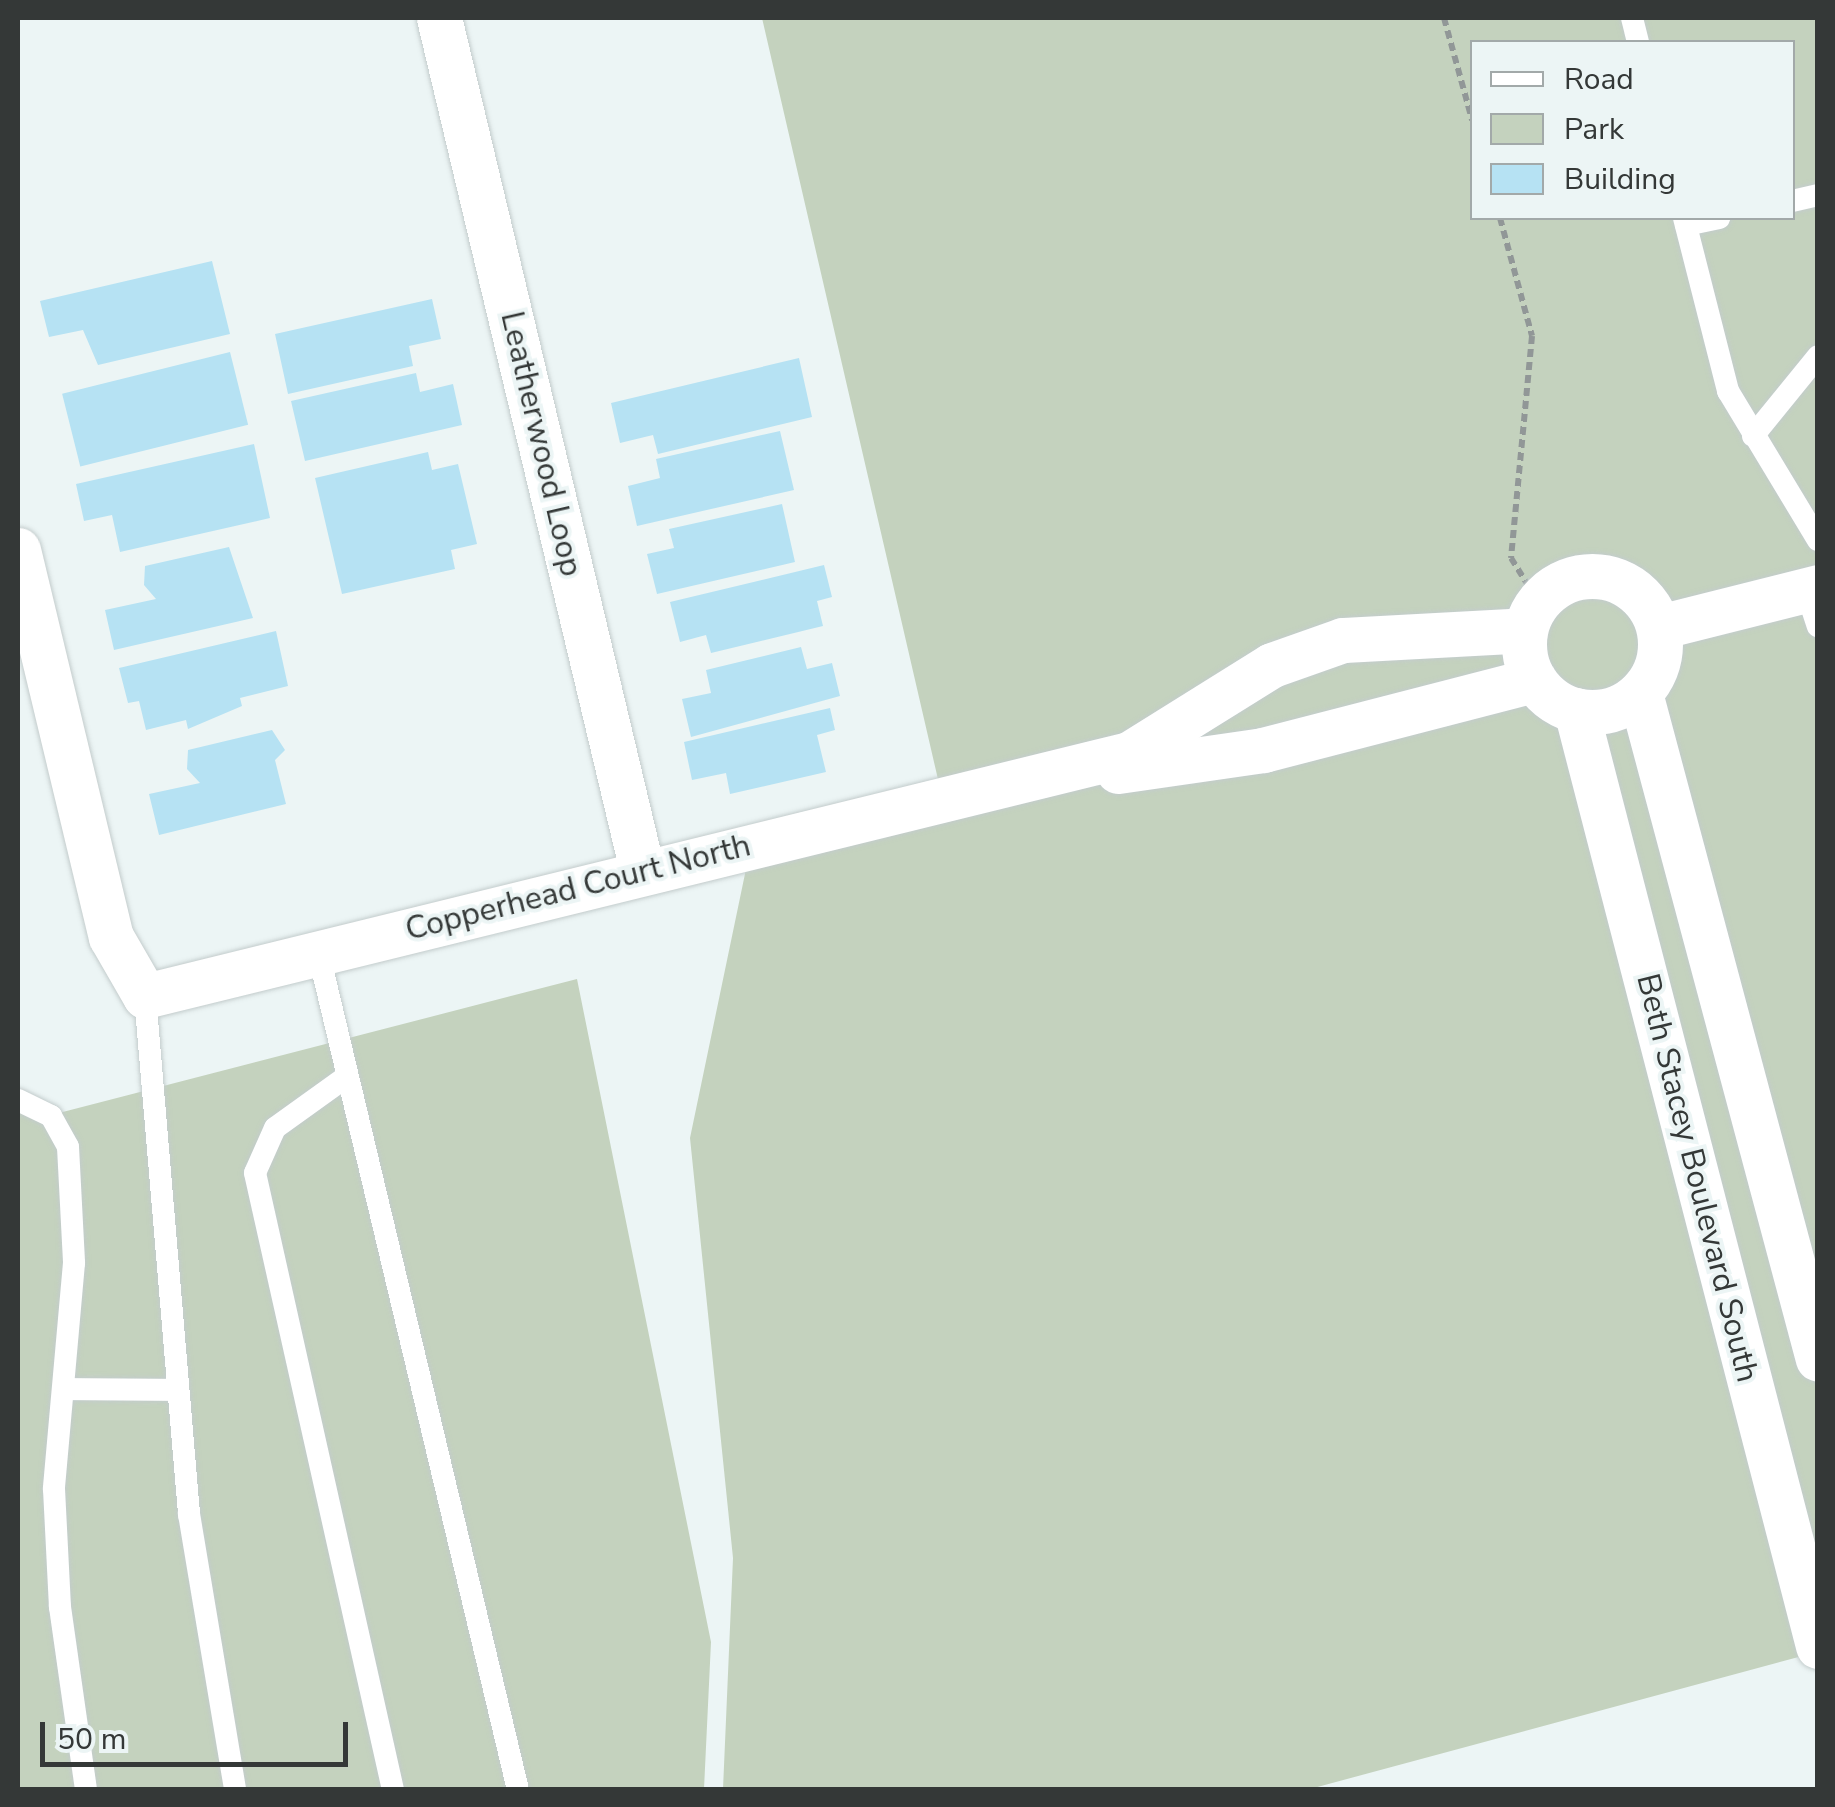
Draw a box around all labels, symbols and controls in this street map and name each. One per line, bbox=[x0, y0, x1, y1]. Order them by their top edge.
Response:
legend bbox=[1470, 40, 1795, 220]
text: Road bbox=[1564, 59, 1634, 100]
text: Park bbox=[1564, 109, 1624, 150]
text: Building bbox=[1564, 159, 1676, 200]
street label: Leatherwood Loop bbox=[492, 308, 590, 580]
street label: Copperhead Court North bbox=[402, 827, 754, 949]
street label: Beth Stacey Boulevard South bbox=[1628, 970, 1766, 1386]
scale bar bbox=[45, 1702, 352, 1764]
text: 50 m bbox=[57, 1719, 126, 1760]

